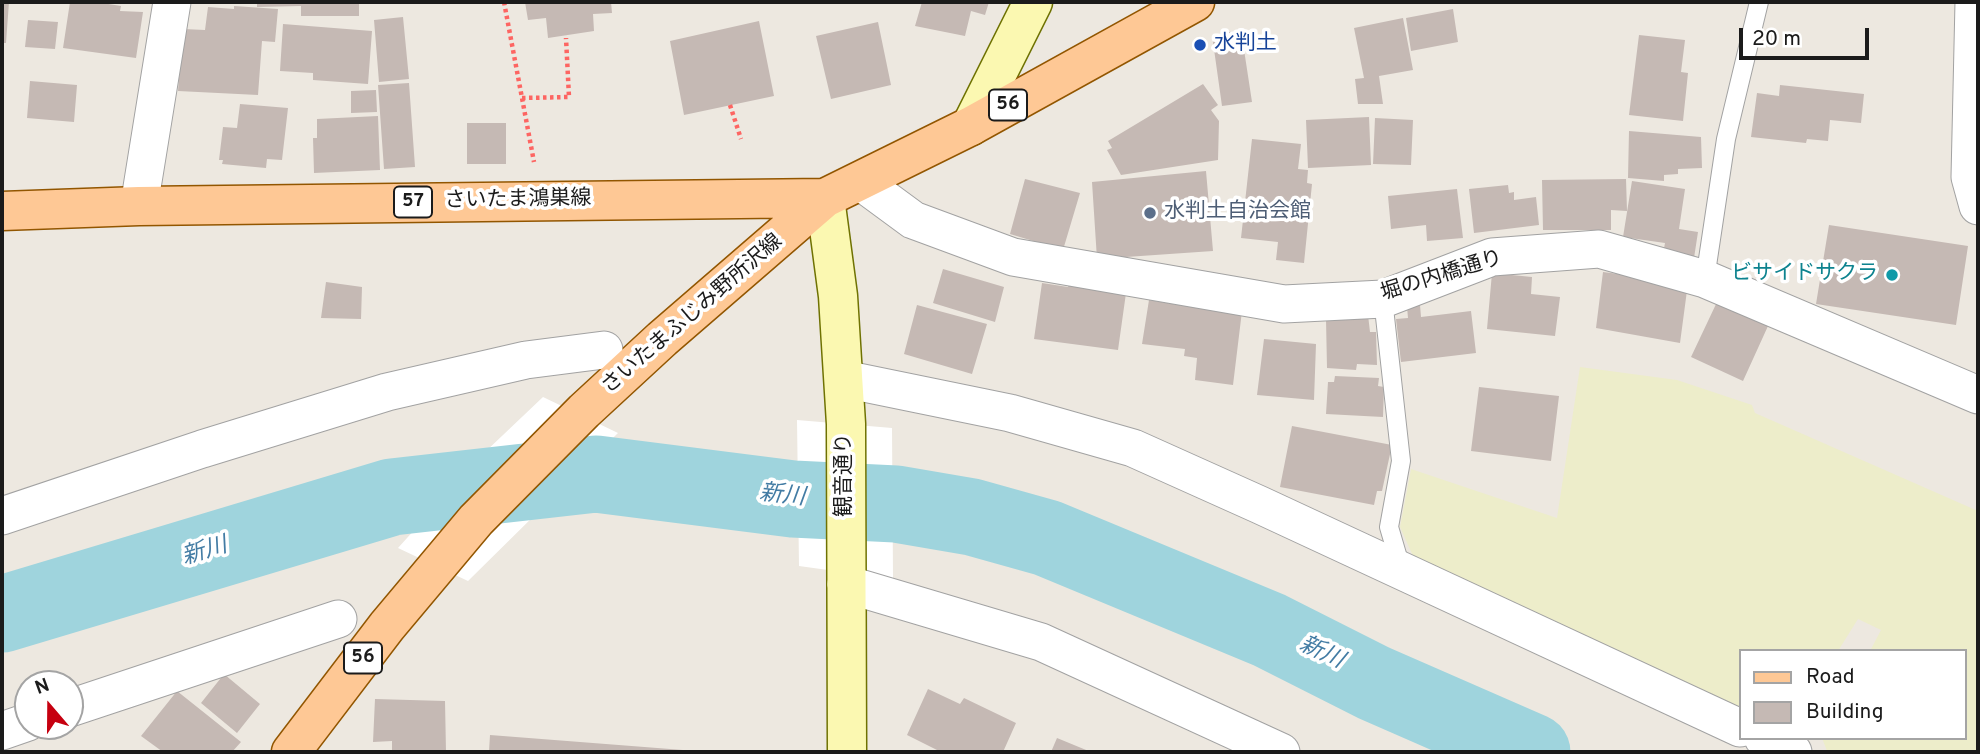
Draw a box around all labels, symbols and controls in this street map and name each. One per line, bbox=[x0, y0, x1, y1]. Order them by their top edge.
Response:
scale bar bbox=[1742, 14, 1871, 58]
text: 20 m bbox=[1752, 26, 1801, 53]
place label: 水判土 bbox=[1214, 32, 1277, 58]
marker: 水判土 bbox=[1192, 37, 1208, 53]
road number: 56 bbox=[989, 90, 1027, 120]
road number: 57 bbox=[394, 186, 432, 218]
street label: さいたま鴻巣線 bbox=[444, 187, 592, 215]
place label: 水判土自治会館 bbox=[1164, 200, 1311, 226]
marker: 水判土自治会館 bbox=[1142, 205, 1158, 221]
street label: さいたまふじみ野所沢線 bbox=[598, 230, 788, 400]
street label: 堀の内橋通り bbox=[1378, 247, 1506, 307]
place label: ビサイドサクラ bbox=[1731, 262, 1878, 288]
marker: ビサイドサクラ bbox=[1884, 267, 1900, 283]
street label: 観音通り bbox=[833, 433, 859, 517]
water label: 新川 bbox=[758, 481, 806, 513]
water label: 新川 bbox=[179, 533, 231, 573]
water label: 新川 bbox=[1294, 632, 1348, 676]
road number: 56 bbox=[344, 642, 382, 674]
legend bbox=[1738, 649, 1966, 740]
text: Road bbox=[1806, 664, 1855, 691]
north arrow bbox=[14, 670, 84, 740]
text: N bbox=[32, 674, 53, 701]
text: Building bbox=[1806, 699, 1884, 726]

